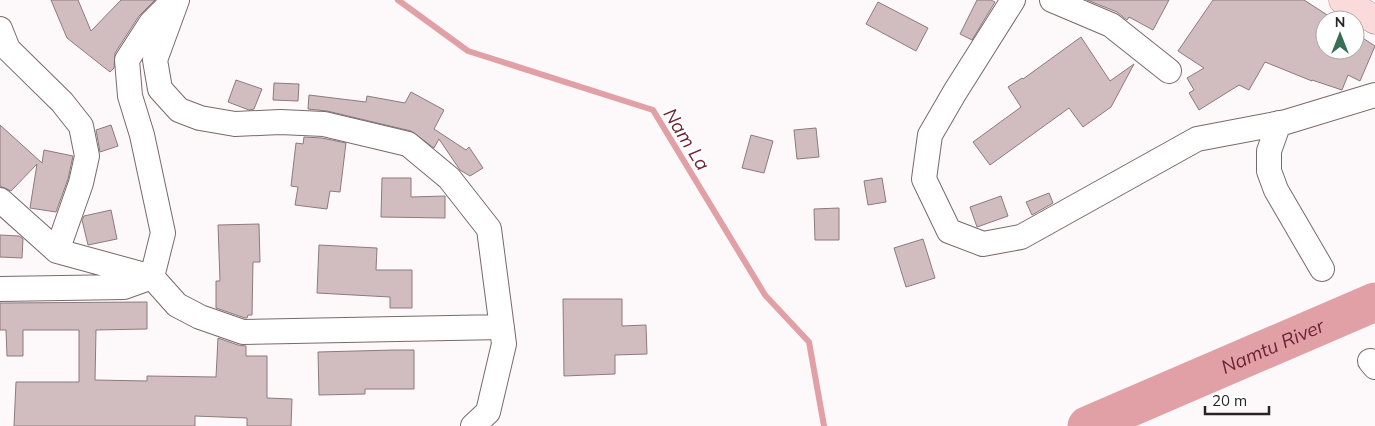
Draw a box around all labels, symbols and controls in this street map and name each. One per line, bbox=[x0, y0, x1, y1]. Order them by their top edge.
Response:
north arrow bbox=[1315, 10, 1365, 60]
text: N bbox=[1335, 13, 1345, 31]
water label: Nam La bbox=[659, 103, 715, 175]
water label: Namtu River bbox=[1217, 313, 1329, 379]
scale bar bbox=[1205, 384, 1269, 416]
text: 20 m bbox=[1212, 391, 1247, 410]

